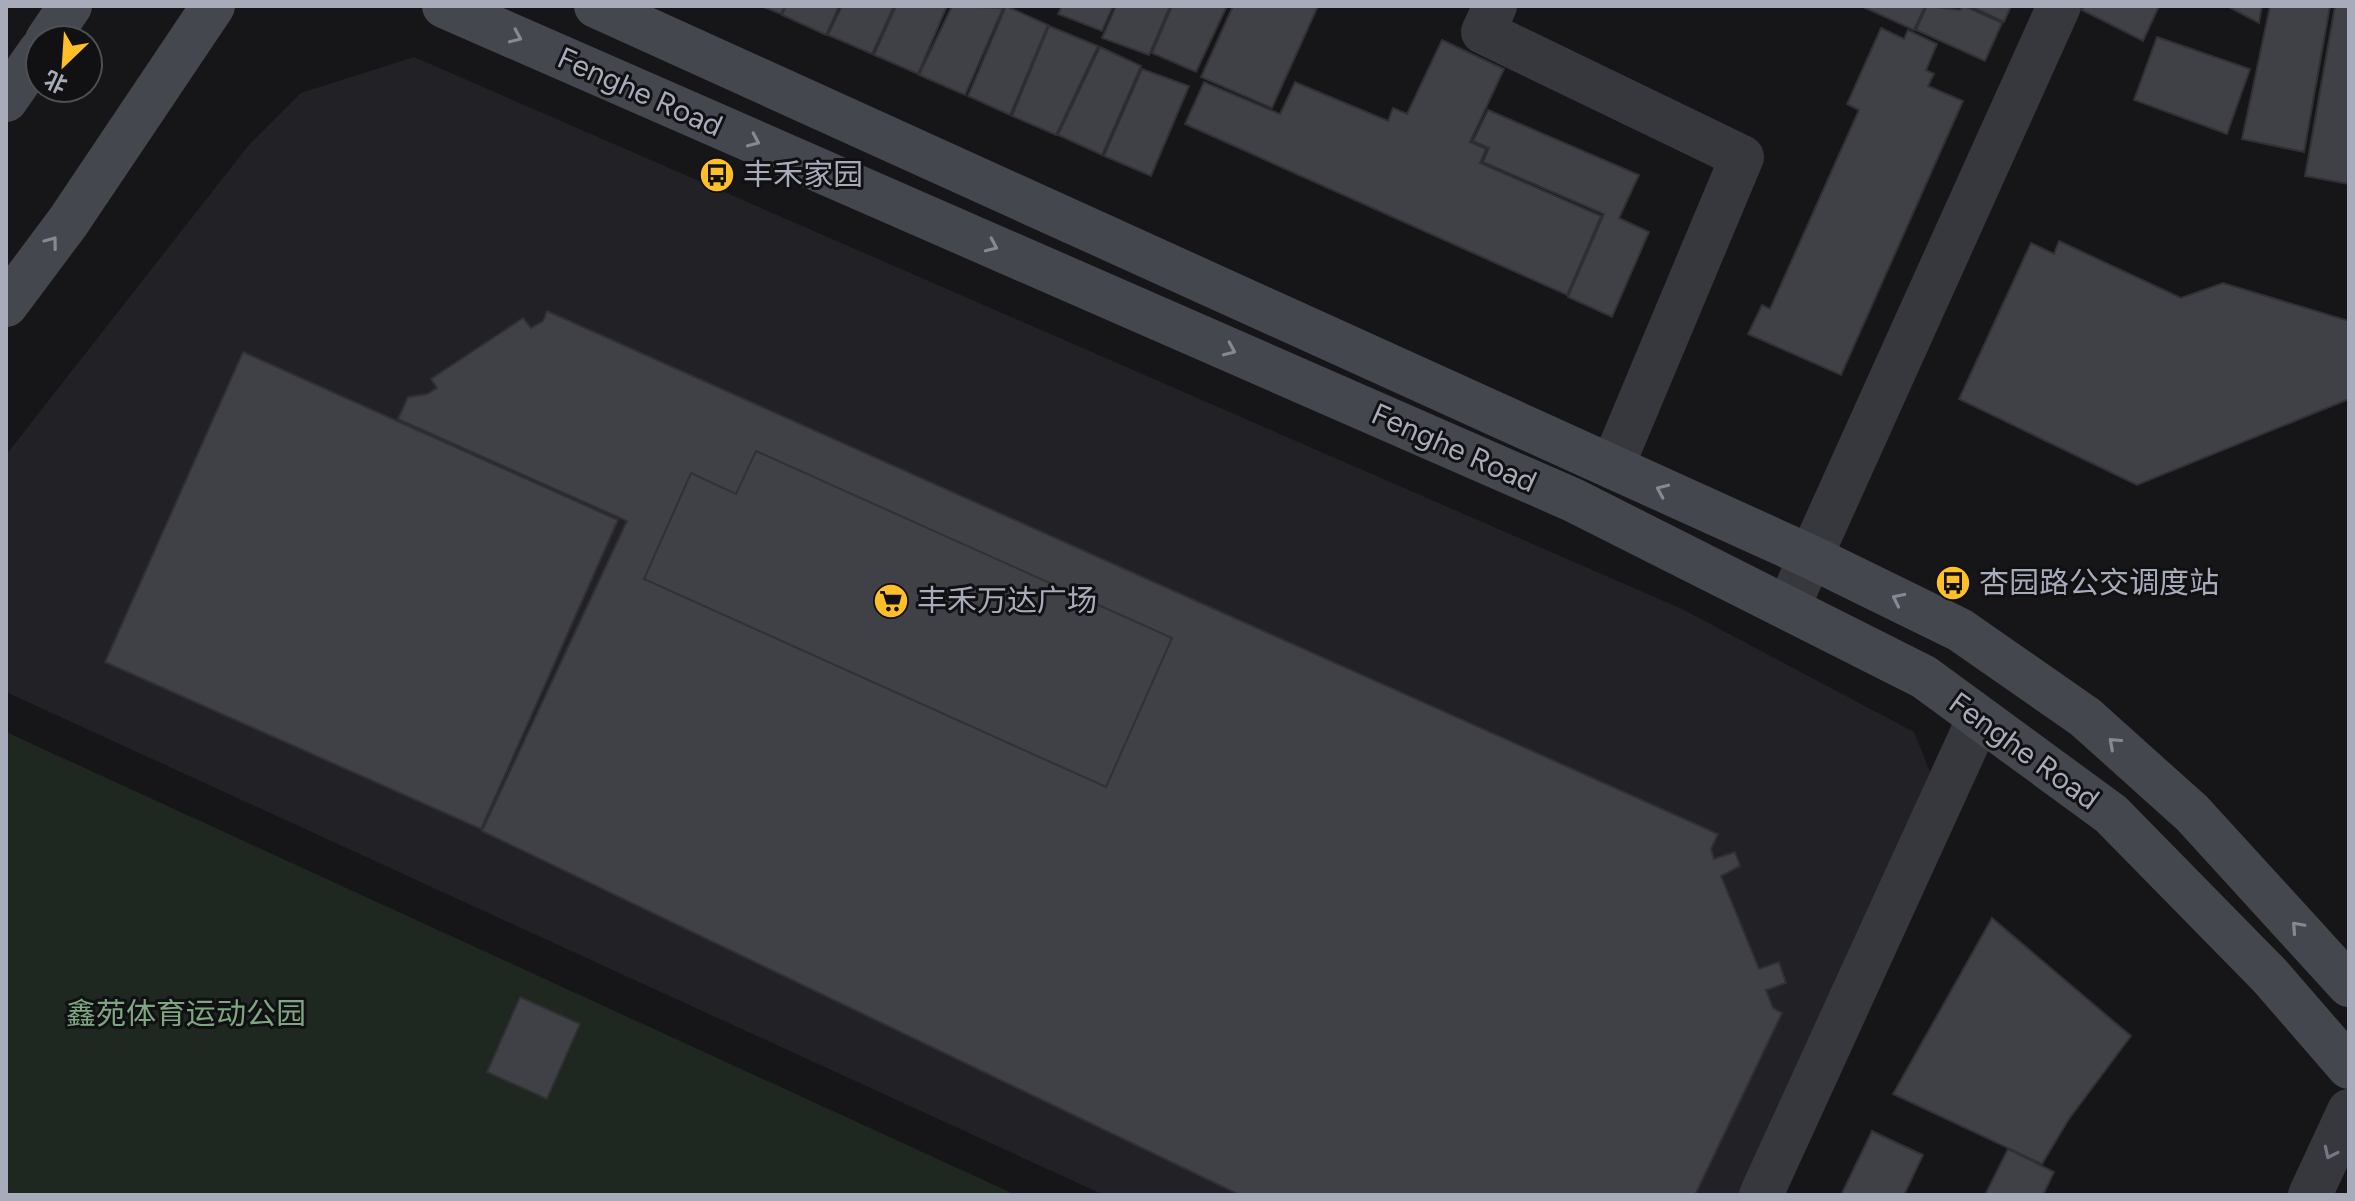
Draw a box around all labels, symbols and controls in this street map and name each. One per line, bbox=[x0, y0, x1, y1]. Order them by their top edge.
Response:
north arrow bbox=[24, 24, 104, 104]
one-way arrow bbox=[507, 28, 522, 44]
street label: Fenghe Road bbox=[552, 39, 728, 144]
text: 北 bbox=[40, 65, 71, 99]
one-way arrow bbox=[746, 132, 760, 148]
bus stop icon: 丰禾家园 bbox=[698, 156, 736, 194]
place label: 丰禾家园 bbox=[743, 156, 863, 193]
one-way arrow bbox=[43, 236, 57, 251]
one-way arrow bbox=[984, 236, 998, 252]
one-way arrow bbox=[1222, 340, 1236, 356]
street label: Fenghe Road bbox=[1366, 395, 1542, 500]
one-way arrow bbox=[1656, 483, 1671, 499]
bus stop icon: 杏园路公交调度站 bbox=[1934, 564, 1972, 602]
place label: 杏园路公交调度站 bbox=[1979, 564, 2219, 601]
supermarket icon: 丰禾万达广场 bbox=[872, 582, 910, 620]
place label: 丰禾万达广场 bbox=[917, 582, 1097, 619]
one-way arrow bbox=[1892, 593, 1907, 609]
street label: Fenghe Road bbox=[1942, 684, 2107, 817]
one-way arrow bbox=[2108, 738, 2123, 753]
one-way arrow bbox=[2292, 922, 2306, 937]
park label: 鑫苑体育运动公园 bbox=[66, 995, 306, 1032]
one-way arrow bbox=[2323, 1145, 2339, 1159]

